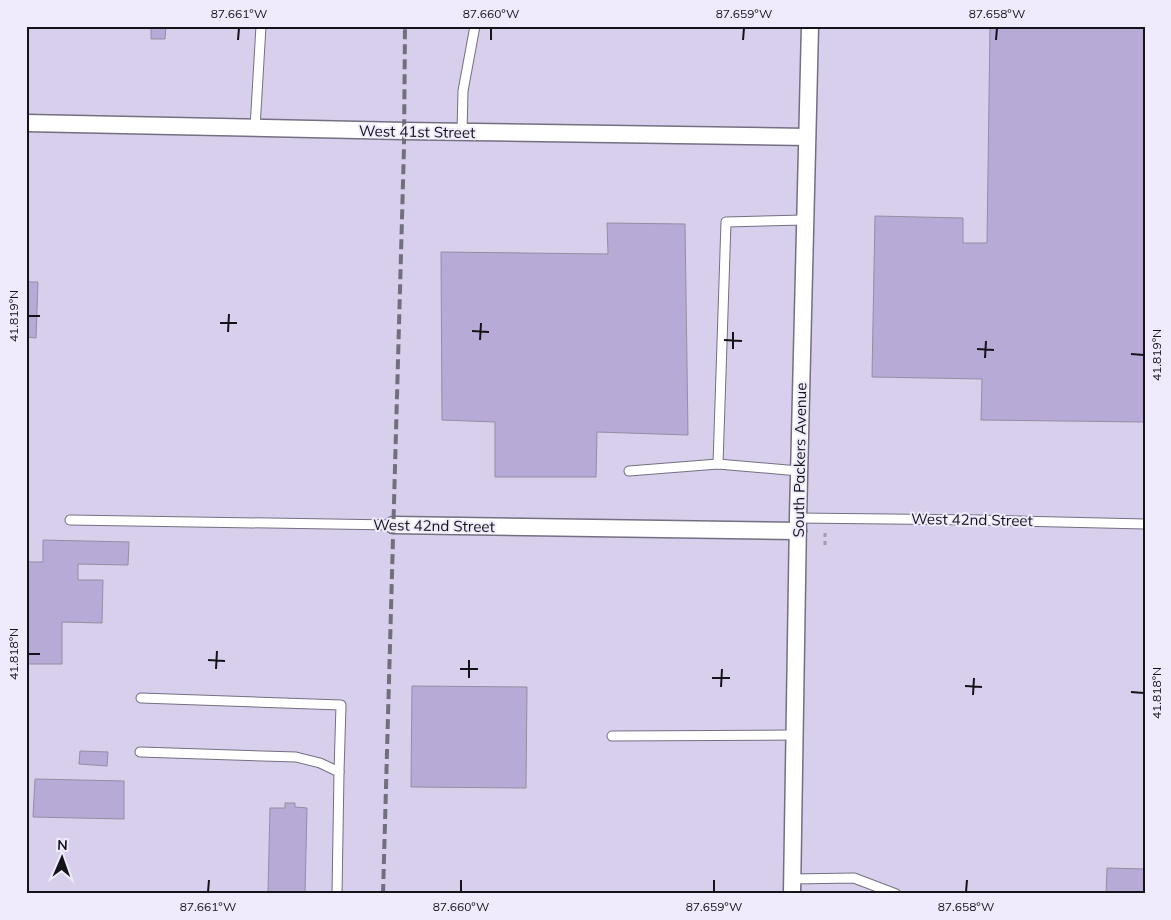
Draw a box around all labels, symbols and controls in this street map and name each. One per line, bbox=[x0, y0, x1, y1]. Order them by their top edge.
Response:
text: 87.661°W bbox=[211, 6, 267, 21]
text: 87.660°W bbox=[463, 6, 519, 21]
text: 87.659°W bbox=[716, 6, 772, 21]
text: 87.658°W bbox=[969, 6, 1025, 21]
street label: West 41st Street bbox=[359, 121, 475, 142]
text: 41.819°N bbox=[6, 290, 21, 342]
text: 41.819°N bbox=[1149, 329, 1164, 381]
street label: South Packers Avenue bbox=[789, 382, 810, 538]
street label: West 42nd Street bbox=[911, 509, 1033, 530]
street label: West 42nd Street bbox=[373, 515, 495, 536]
text: 41.818°N bbox=[6, 628, 21, 680]
text: 41.818°N bbox=[1149, 667, 1164, 719]
north arrow bbox=[38, 832, 88, 882]
text: N bbox=[57, 836, 68, 854]
text: 87.661°W bbox=[180, 899, 236, 914]
text: 87.660°W bbox=[433, 899, 489, 914]
text: 87.659°W bbox=[686, 899, 742, 914]
text: 87.658°W bbox=[938, 899, 994, 914]

